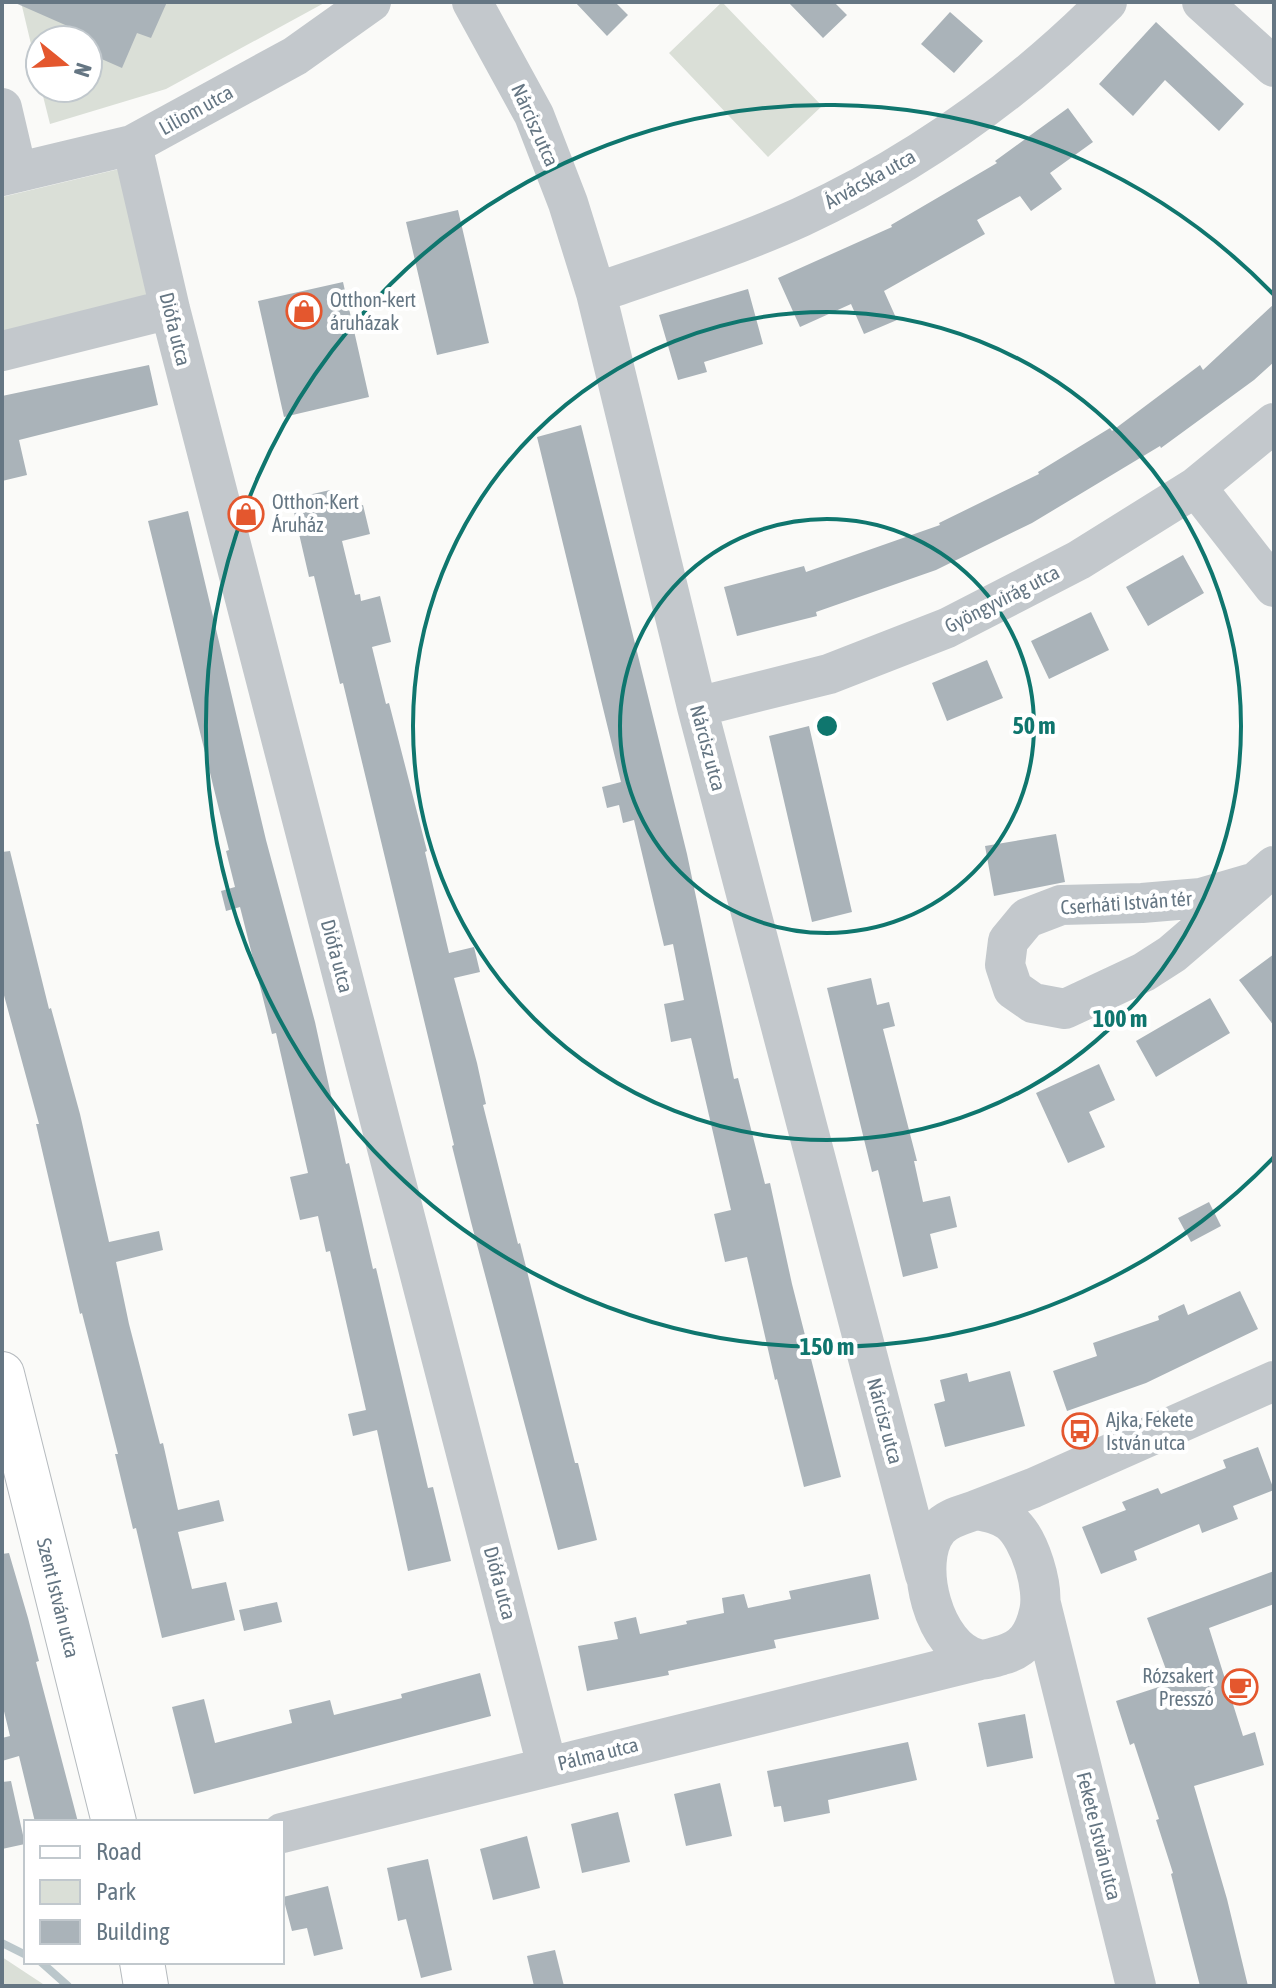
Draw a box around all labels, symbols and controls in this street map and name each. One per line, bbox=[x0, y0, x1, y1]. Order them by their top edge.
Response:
north arrow bbox=[24, 24, 104, 104]
text: N bbox=[69, 60, 97, 80]
street label: Liliom utca bbox=[155, 80, 237, 139]
street label: Nárcisz utca bbox=[507, 80, 564, 170]
street label: Árvácska utca bbox=[820, 144, 919, 213]
place label: Otthon-kert áruházak bbox=[330, 288, 416, 334]
street label: Diófa utca bbox=[155, 290, 196, 368]
shop icon: Otthon-kert áruházak bbox=[285, 292, 323, 330]
place label: Otthon-Kert Áruház bbox=[272, 490, 359, 536]
shop icon: Otthon-Kert Áruház bbox=[227, 495, 265, 533]
street label: Gyöngyvirág utca bbox=[941, 560, 1063, 637]
street label: Nárcisz utca bbox=[686, 702, 731, 793]
centre of rings bbox=[813, 712, 841, 740]
text: 50 m bbox=[1012, 712, 1056, 739]
street label: Cserháti István tér bbox=[1060, 886, 1193, 919]
street label: Diófa utca bbox=[317, 917, 358, 995]
text: 100 m bbox=[1093, 1005, 1147, 1032]
text: 150 m bbox=[800, 1333, 854, 1360]
street label: Nárcisz utca bbox=[863, 1375, 908, 1466]
place label: Ajka, Fekete István utca bbox=[1106, 1408, 1194, 1454]
bus stop icon: Ajka, Fekete István utca bbox=[1061, 1412, 1099, 1450]
street label: Szent István utca bbox=[33, 1536, 84, 1660]
street label: Diófa utca bbox=[480, 1544, 521, 1622]
place label: Rózsakert Presszó bbox=[1142, 1664, 1214, 1710]
cafe icon: Rózsakert Presszó bbox=[1221, 1668, 1259, 1706]
street label: Pálma utca bbox=[555, 1732, 641, 1775]
street label: Fekete István utca bbox=[1072, 1769, 1127, 1902]
legend bbox=[24, 1820, 284, 1964]
text: Road bbox=[96, 1838, 142, 1865]
text: Park bbox=[96, 1878, 137, 1905]
text: Building bbox=[96, 1918, 170, 1945]

